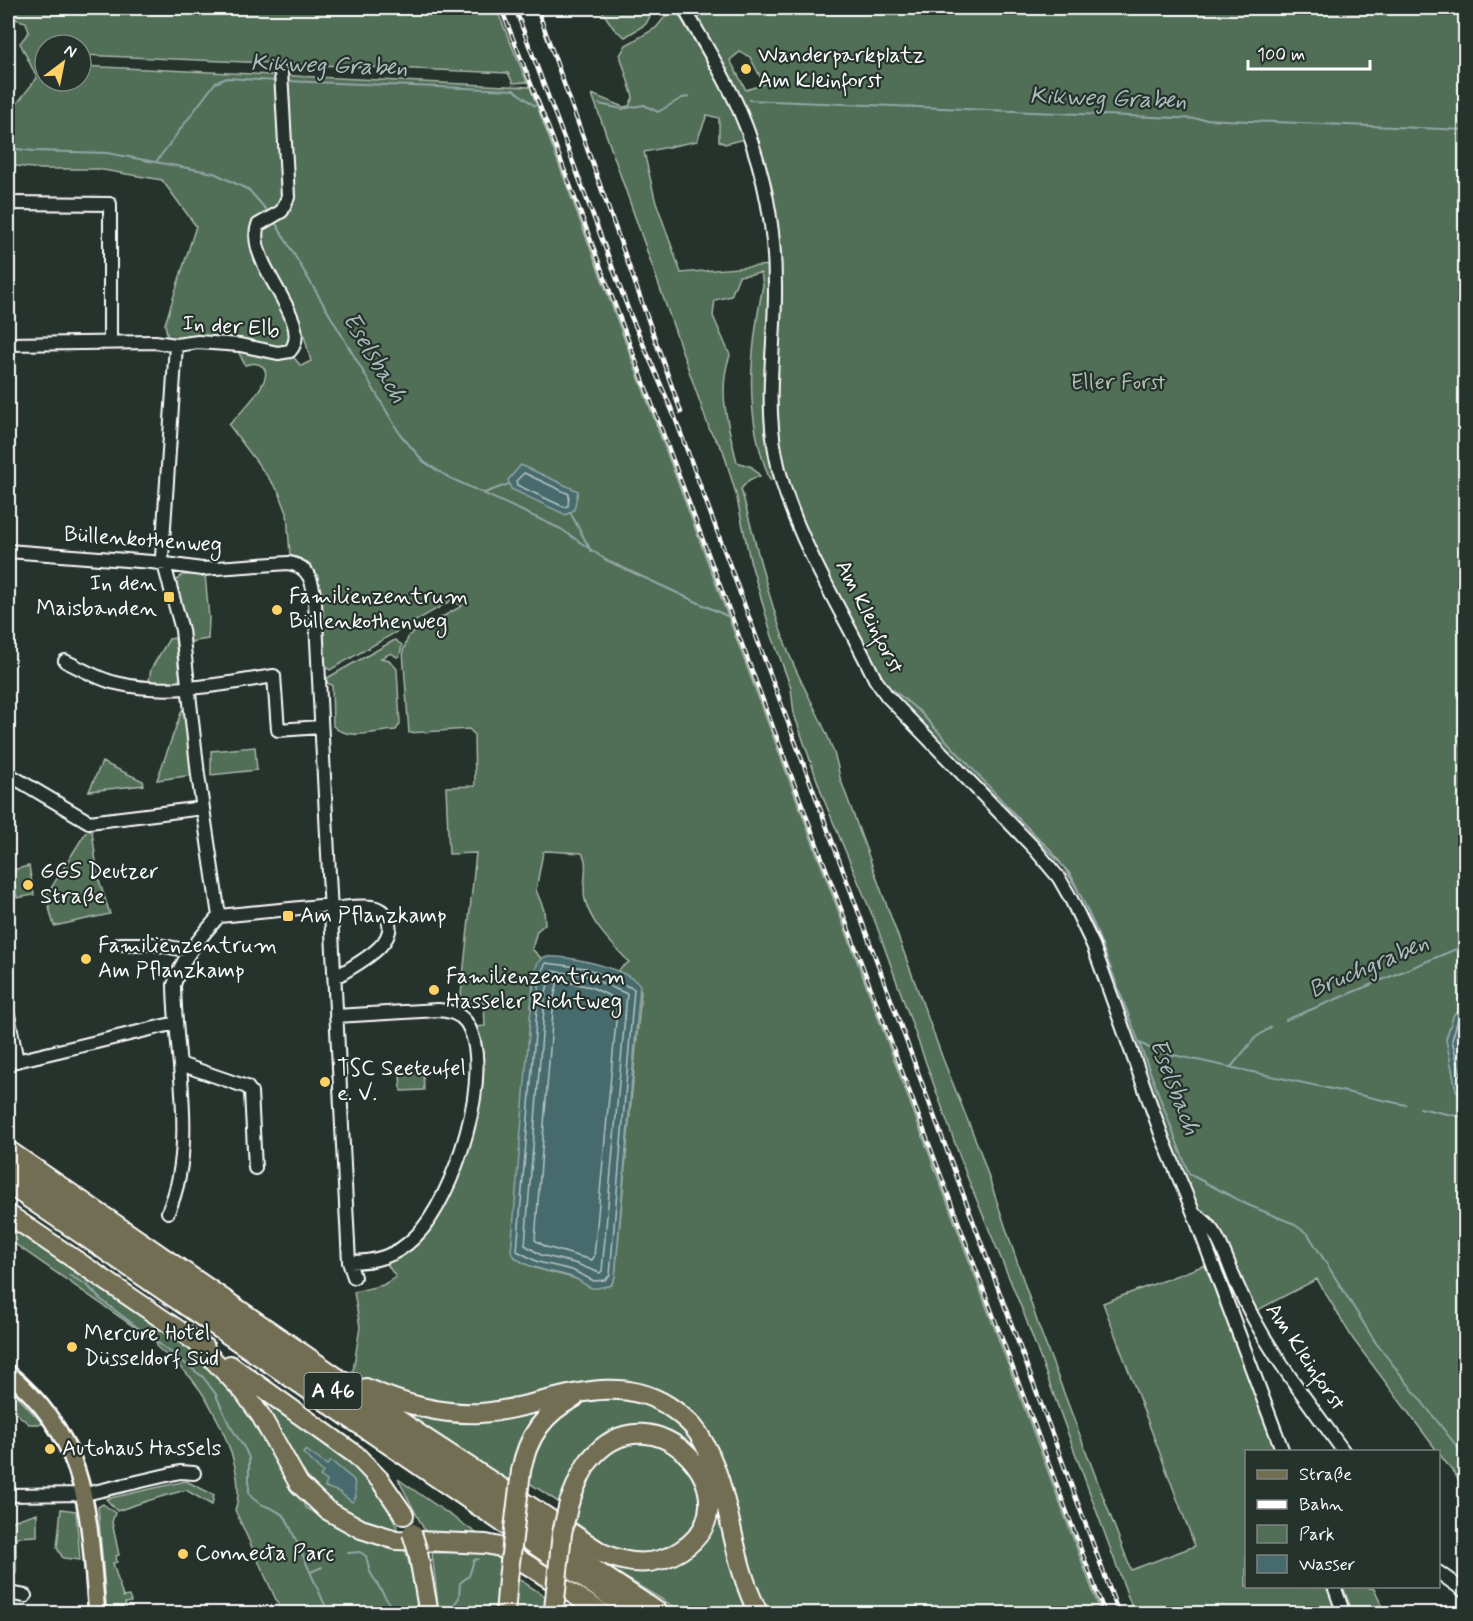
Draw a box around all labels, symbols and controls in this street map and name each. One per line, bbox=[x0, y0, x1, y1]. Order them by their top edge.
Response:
north arrow bbox=[33, 33, 93, 93]
scale bar bbox=[1248, 33, 1370, 71]
text: N bbox=[60, 40, 80, 63]
place label: Wanderparkplatz Am Kleinforst bbox=[758, 42, 925, 97]
text: 100 m bbox=[1257, 43, 1305, 67]
water label: Kikweg Graben bbox=[250, 48, 408, 84]
marker: Wanderparkplatz Am Kleinforst bbox=[739, 62, 753, 76]
water label: Kikweg Graben bbox=[1029, 81, 1187, 117]
water label: Eselsbach bbox=[335, 307, 413, 409]
street label: In der Elb bbox=[181, 310, 281, 344]
park label: Eller Forst bbox=[1071, 369, 1165, 397]
street label: Büllenkothenweg bbox=[63, 521, 223, 562]
street label: Am Kleinforst bbox=[827, 555, 910, 680]
place label: In den Maisbanden bbox=[36, 570, 157, 623]
place label: Familienzentrum Büllenkothenweg bbox=[289, 583, 468, 639]
marker: In den Maisbanden bbox=[162, 590, 176, 604]
marker: Familienzentrum Büllenkothenweg bbox=[270, 603, 284, 617]
place label: GGS Deutzer Straße bbox=[40, 858, 159, 911]
marker: GGS Deutzer Straße bbox=[21, 878, 35, 892]
place label: Am Pflanzkamp bbox=[300, 902, 447, 930]
marker: Am Pflanzkamp bbox=[281, 909, 295, 923]
water label: Bruchgraben bbox=[1304, 928, 1434, 1006]
place label: Familienzentrum Am Pflanzkamp bbox=[98, 932, 277, 985]
marker: Familienzentrum Am Pflanzkamp bbox=[79, 952, 93, 966]
place label: Familienzentrum Hasseler Richtweg bbox=[446, 963, 625, 1019]
marker: Familienzentrum Hasseler Richtweg bbox=[427, 983, 441, 997]
water label: Eselsbach bbox=[1142, 1035, 1206, 1139]
place label: TSC Seeteufel e. V. bbox=[337, 1055, 466, 1108]
marker: TSC Seeteufel e. V. bbox=[318, 1075, 332, 1089]
street label: Am Kleinforst bbox=[1257, 1298, 1351, 1417]
place label: Mercure Hotel Düsseldorf Süd bbox=[84, 1320, 219, 1373]
marker: Mercure Hotel Düsseldorf Süd bbox=[65, 1340, 79, 1354]
road number: A 46 bbox=[304, 1373, 362, 1409]
place label: Autohaus Hassels bbox=[62, 1435, 221, 1463]
marker: Autohaus Hassels bbox=[43, 1442, 57, 1456]
legend bbox=[1245, 1450, 1440, 1588]
text: Straße bbox=[1299, 1463, 1352, 1487]
text: Bahn bbox=[1299, 1493, 1343, 1517]
text: Park bbox=[1299, 1523, 1335, 1547]
place label: Connecta Parc bbox=[195, 1540, 335, 1568]
marker: Connecta Parc bbox=[176, 1547, 190, 1561]
text: Wasser bbox=[1299, 1553, 1356, 1577]

